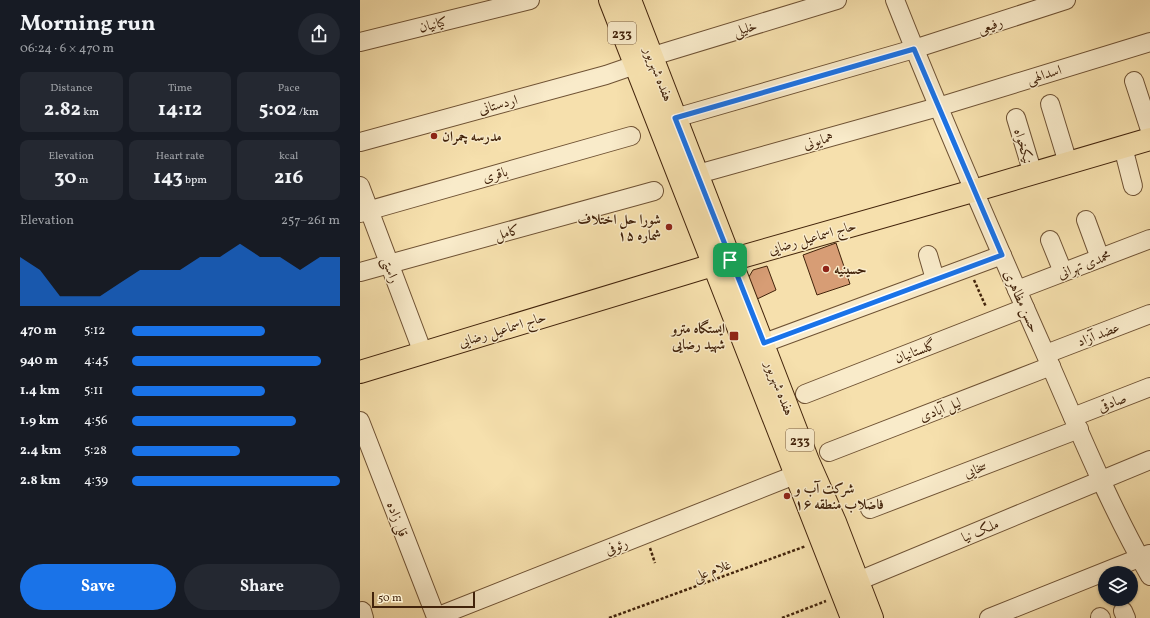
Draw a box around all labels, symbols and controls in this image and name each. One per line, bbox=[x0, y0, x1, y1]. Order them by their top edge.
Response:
text: Morning run bbox=[20, 9, 155, 40]
button: share bbox=[298, 13, 340, 55]
street label: کیانیان bbox=[417, 13, 450, 38]
street label: رفیعی bbox=[975, 13, 1006, 39]
street label: خلیلی bbox=[731, 17, 760, 42]
road number: 233 bbox=[608, 22, 636, 44]
text: 06:24 · 6 × 470 m bbox=[20, 40, 114, 58]
street label: هفده شهریور bbox=[638, 43, 677, 105]
street label: اسدالهی bbox=[1025, 61, 1064, 90]
text: Distance bbox=[50, 81, 92, 96]
text: Time bbox=[168, 81, 192, 96]
text: Pace bbox=[278, 81, 300, 96]
street label: اردستانی bbox=[477, 91, 520, 120]
text: 2.82 bbox=[44, 96, 81, 124]
text: 14:12 bbox=[158, 96, 202, 124]
text: 5:02 bbox=[259, 96, 297, 124]
text: km bbox=[81, 105, 99, 120]
text: /km bbox=[297, 105, 319, 120]
street label: نیکخواه bbox=[1008, 126, 1037, 167]
place label: مدرسه چمران bbox=[442, 128, 502, 147]
street label: همایونی bbox=[801, 128, 836, 155]
marker: مدرسه چمران bbox=[429, 131, 439, 141]
text: Elevation bbox=[48, 149, 94, 164]
text: Heart rate bbox=[156, 149, 204, 164]
text: kcal bbox=[279, 149, 298, 164]
street label: باقری bbox=[481, 163, 511, 188]
text: 30 bbox=[54, 164, 76, 192]
text: 143 bbox=[153, 164, 183, 192]
text: 216 bbox=[274, 164, 303, 192]
text: m bbox=[76, 173, 88, 188]
text: bpm bbox=[183, 173, 207, 188]
place label: شورا حل اختلاف شماره ۱۵ bbox=[577, 211, 661, 246]
text: Elevation bbox=[20, 212, 74, 230]
text: 257–261 m bbox=[281, 212, 340, 230]
street label: حاج اسماعیل رضایی bbox=[766, 217, 859, 262]
street label: کامل bbox=[493, 221, 522, 246]
marker: شورا حل اختلاف شماره ۱۵ bbox=[664, 222, 674, 232]
pin bbox=[713, 243, 747, 277]
street label: محمدی تهرانی bbox=[1055, 247, 1114, 284]
icon: arrive bbox=[719, 249, 741, 271]
street label: راستی bbox=[376, 255, 403, 286]
place label: حسینیه bbox=[834, 261, 867, 280]
marker: حسینیه bbox=[821, 264, 831, 274]
street label: حسن مظاهری bbox=[998, 267, 1043, 336]
street label: حاج اسماعیل رضایی bbox=[456, 308, 549, 355]
place label: ایستگاه مترو شهید رضایی bbox=[670, 319, 725, 355]
street label: عضد آزاد bbox=[1075, 319, 1123, 352]
text: 470 m bbox=[20, 322, 57, 340]
text: 5:12 bbox=[84, 322, 105, 340]
marker: ایستگاه مترو شهید رضایی bbox=[728, 330, 740, 342]
street label: گلستانیان bbox=[892, 336, 939, 369]
text: 940 m bbox=[20, 352, 58, 370]
text: 4:45 bbox=[84, 352, 108, 370]
street label: هفده شهریور bbox=[759, 357, 798, 419]
text: 1.4 km bbox=[20, 382, 60, 400]
text: 5:11 bbox=[84, 382, 103, 400]
street label: صادقی bbox=[1095, 389, 1130, 418]
street label: لیل آبادی bbox=[917, 394, 964, 427]
text: 1.9 km bbox=[20, 412, 59, 430]
text: 4:56 bbox=[84, 412, 108, 430]
road number: 233 bbox=[786, 429, 814, 451]
text: 2.4 km bbox=[20, 442, 61, 460]
text: 5:28 bbox=[84, 442, 107, 460]
street label: سخایی bbox=[961, 457, 990, 483]
text: 2.8 km bbox=[20, 472, 61, 490]
text: 4:39 bbox=[84, 472, 108, 490]
place label: شرکت آب و فاضلاب منطقه ۱۶ bbox=[793, 480, 884, 515]
marker: شرکت آب و فاضلاب منطقه ۱۶ bbox=[782, 491, 792, 501]
street label: قلی زاده bbox=[381, 499, 412, 540]
street label: ملک نیا bbox=[959, 515, 1002, 548]
street label: رئوفی bbox=[602, 534, 631, 561]
street label: غلام علی bbox=[691, 556, 735, 589]
button: Save bbox=[20, 564, 176, 610]
button: Share bbox=[184, 564, 340, 610]
map controls bbox=[1098, 566, 1138, 606]
button: layers bbox=[1098, 566, 1138, 606]
scale bar bbox=[372, 590, 475, 609]
text: 50 m bbox=[378, 591, 402, 606]

